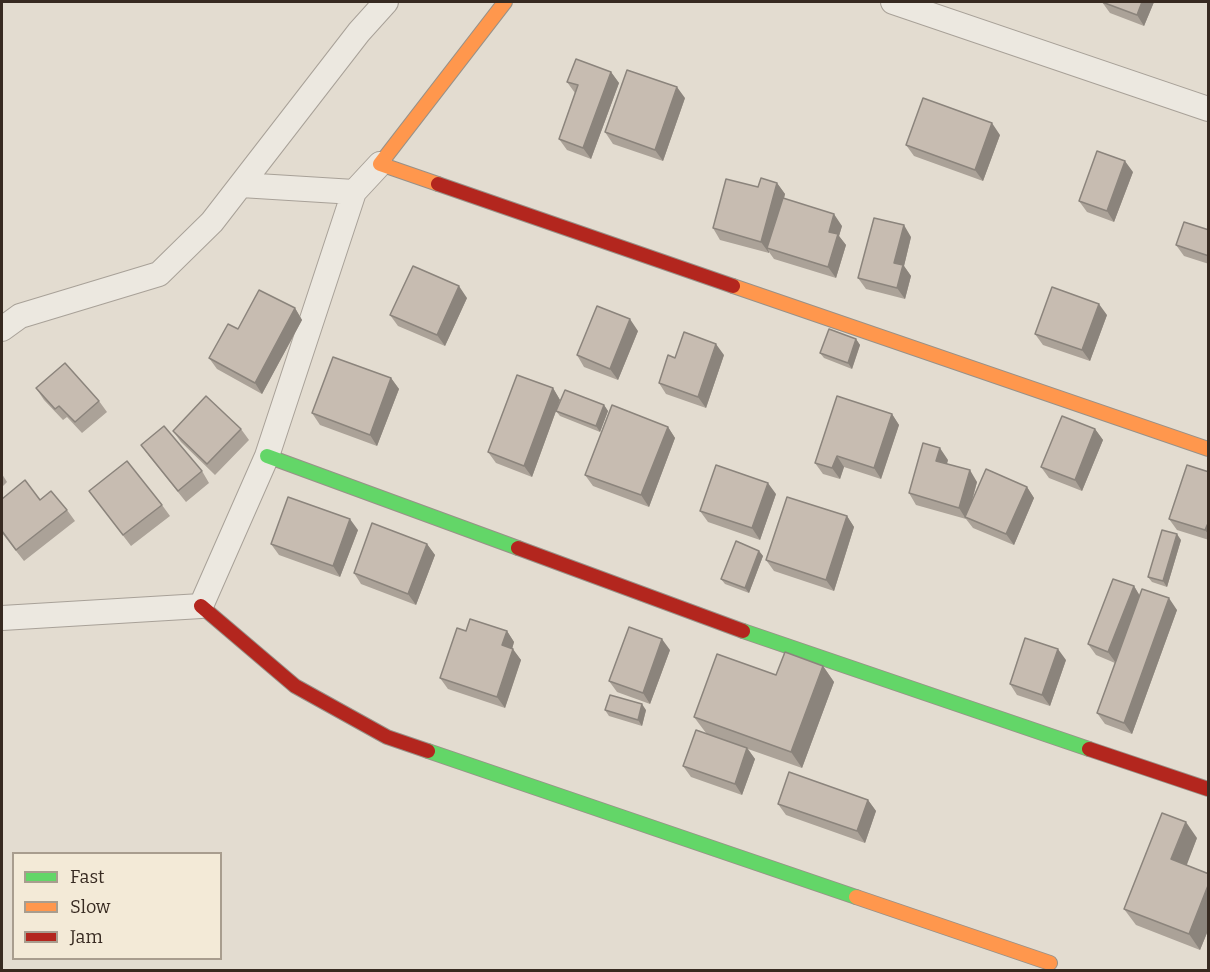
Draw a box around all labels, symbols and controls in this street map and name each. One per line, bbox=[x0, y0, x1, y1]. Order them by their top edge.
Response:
legend bbox=[12, 852, 222, 960]
text: Fast bbox=[70, 866, 105, 888]
text: Slow bbox=[70, 896, 110, 918]
text: Jam bbox=[70, 926, 103, 948]

